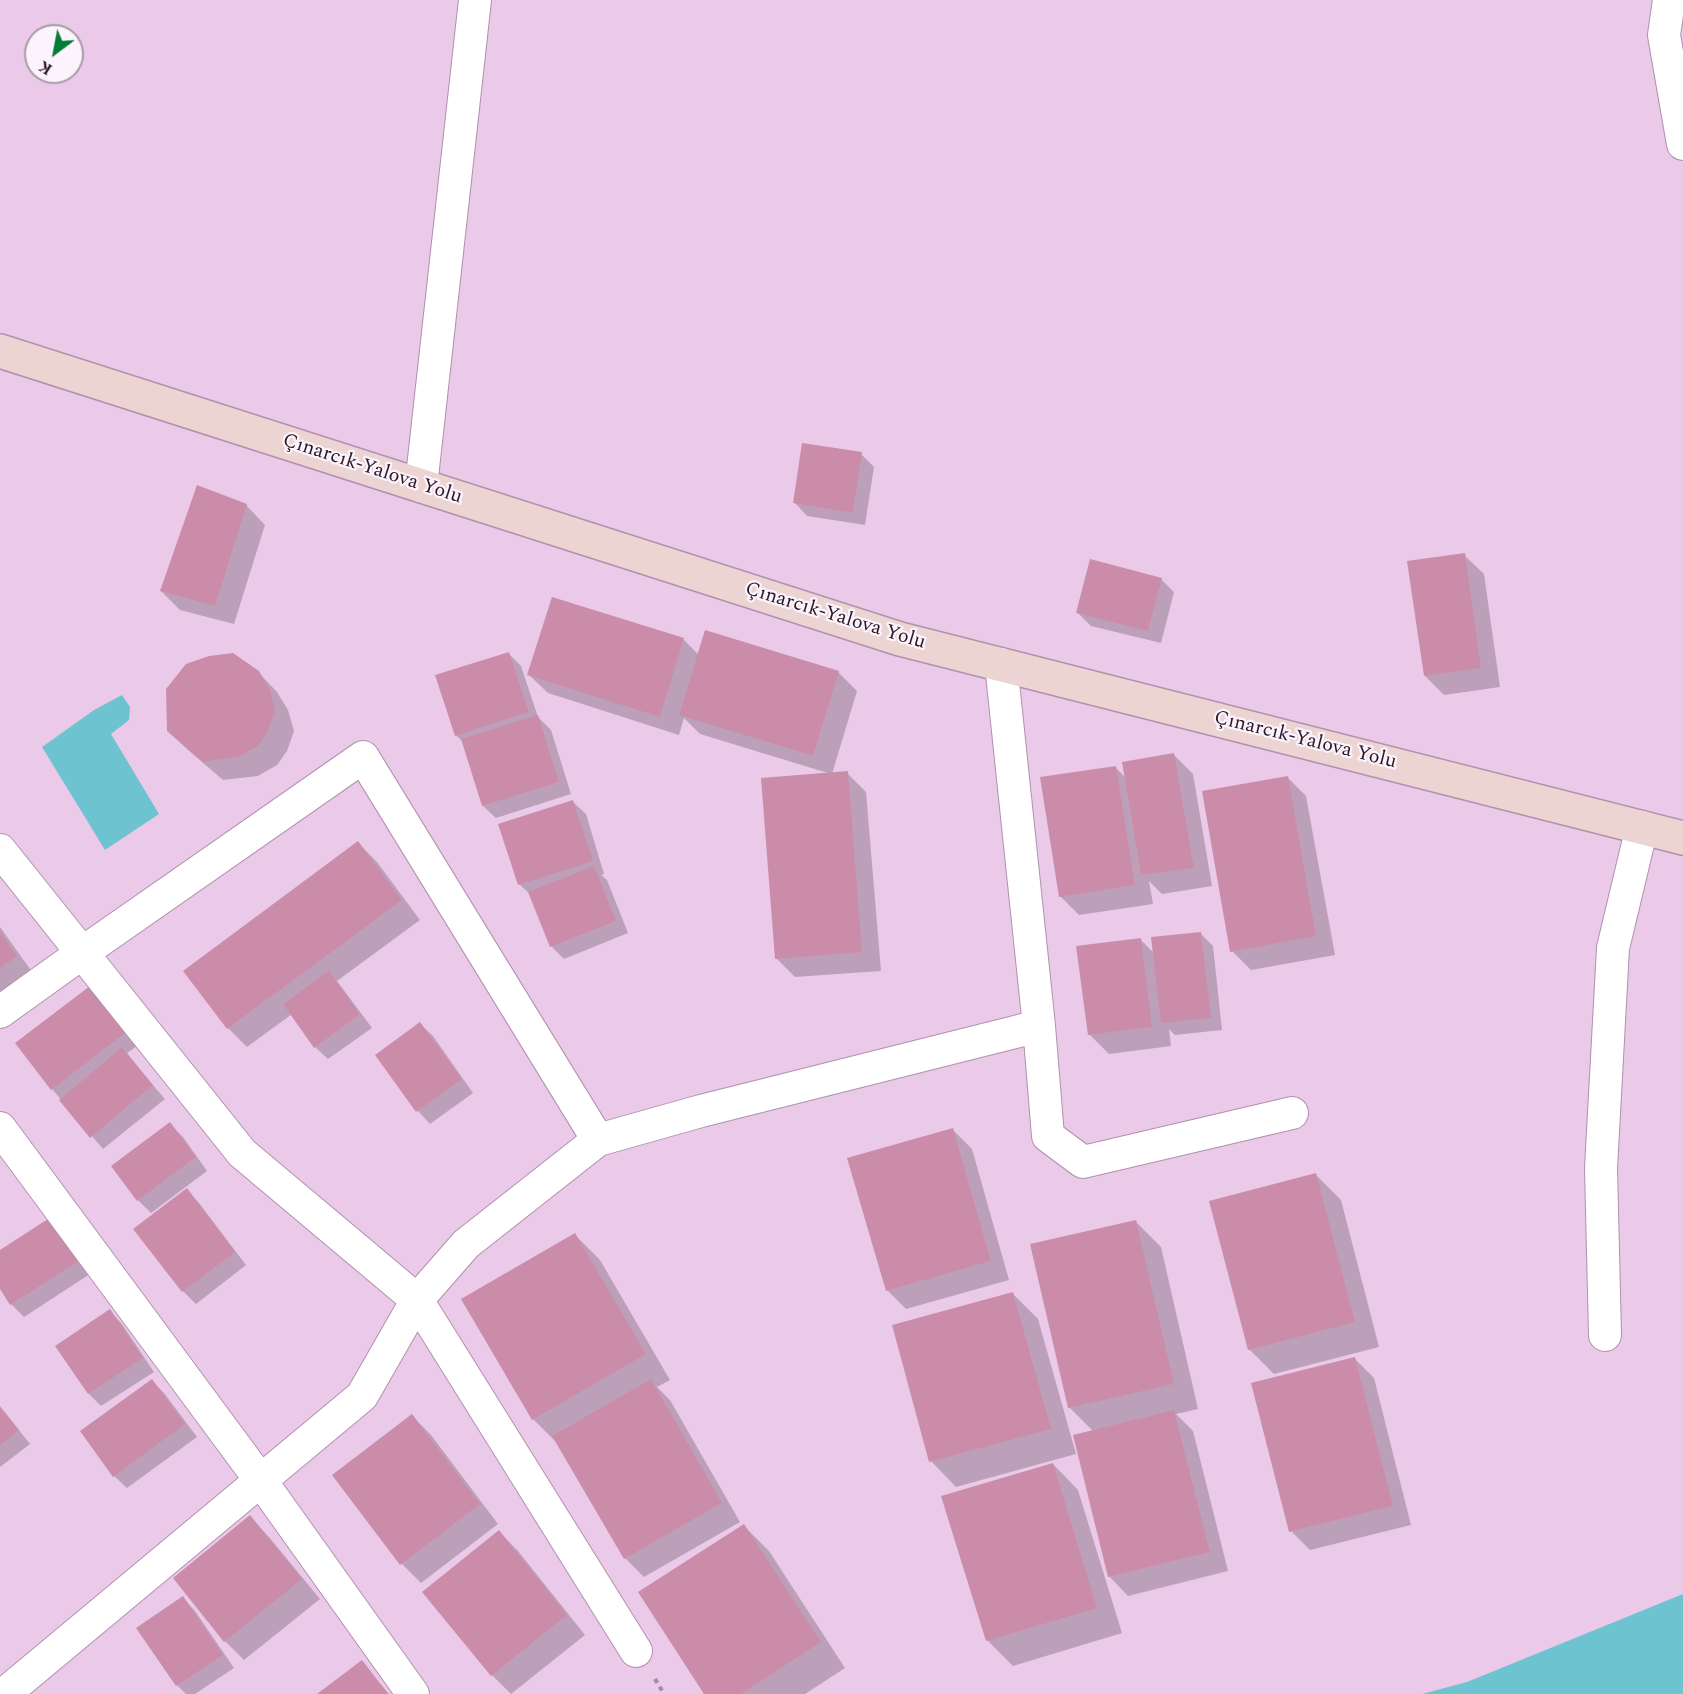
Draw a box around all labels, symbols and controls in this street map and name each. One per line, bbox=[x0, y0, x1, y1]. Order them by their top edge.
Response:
north arrow bbox=[24, 24, 84, 84]
text: K bbox=[34, 54, 57, 81]
street label: Çınarcık-Yalova Yolu bbox=[279, 430, 465, 510]
street label: Çınarcık-Yalova Yolu bbox=[742, 578, 928, 656]
street label: Çınarcık-Yalova Yolu bbox=[1211, 707, 1399, 775]

